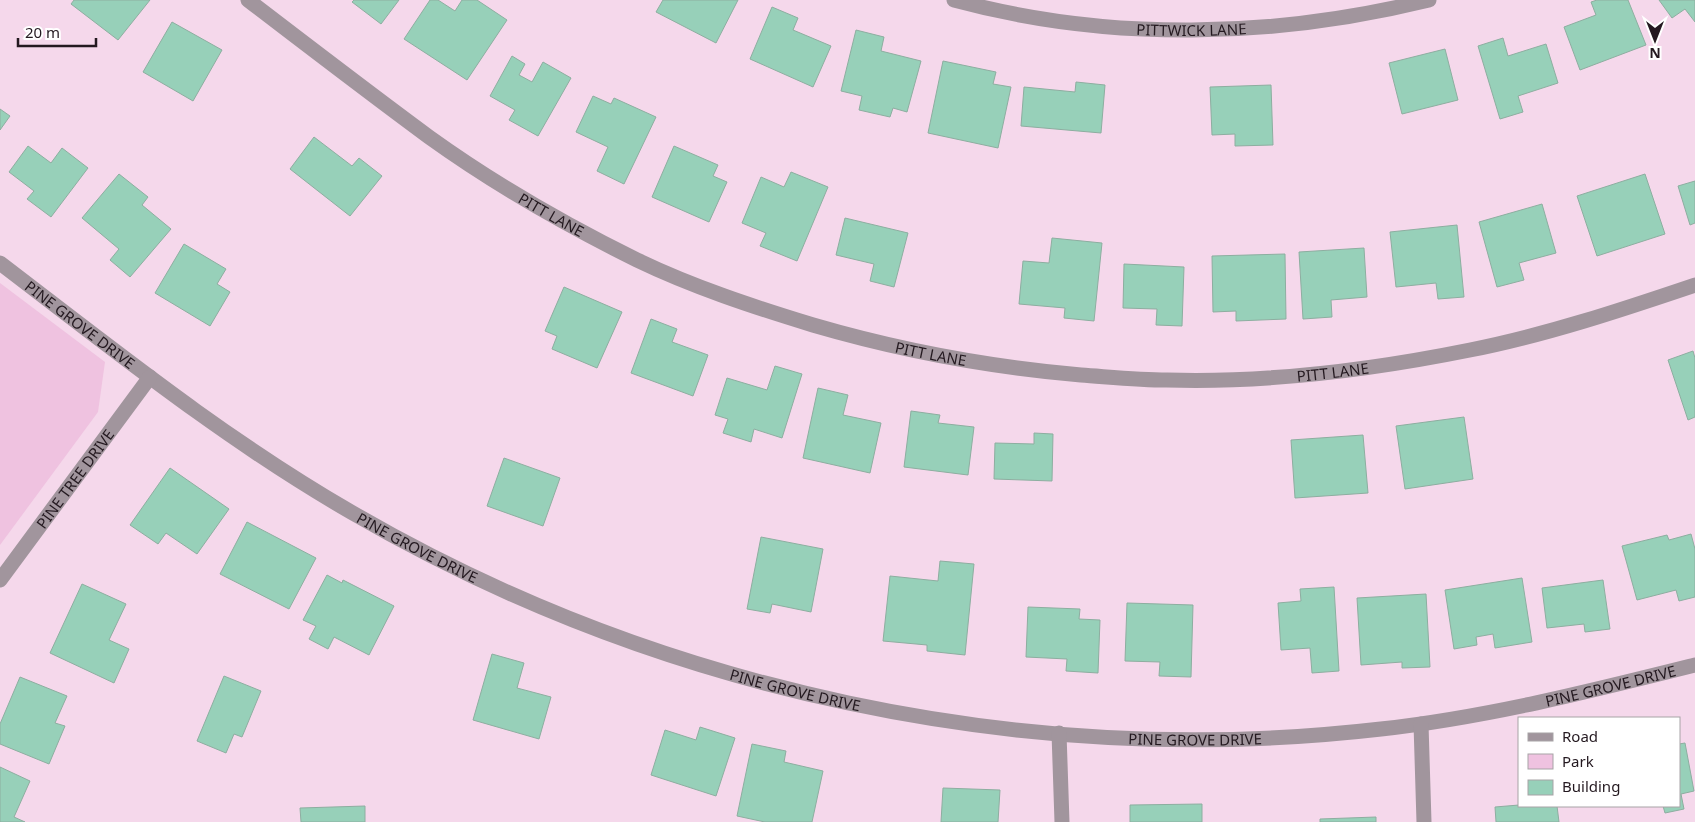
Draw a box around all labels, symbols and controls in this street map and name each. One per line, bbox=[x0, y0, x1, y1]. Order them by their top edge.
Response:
scale bar bbox=[18, 15, 95, 47]
north arrow bbox=[1630, 15, 1680, 65]
street label: PITTWICK LANE bbox=[1136, 18, 1247, 40]
text: 20 m bbox=[25, 22, 60, 42]
text: N bbox=[1649, 44, 1661, 63]
street label: PITT LANE bbox=[515, 188, 588, 241]
street label: PINE GROVE DRIVE bbox=[21, 276, 139, 373]
street label: PITT LANE bbox=[893, 337, 968, 370]
street label: PITT LANE bbox=[1296, 358, 1370, 386]
street label: PINE TREE DRIVE bbox=[32, 425, 118, 532]
street label: PINE GROVE DRIVE bbox=[353, 508, 481, 587]
street label: PINE GROVE DRIVE bbox=[1543, 660, 1678, 711]
street label: PINE GROVE DRIVE bbox=[728, 664, 862, 715]
legend bbox=[1518, 717, 1680, 807]
text: Road bbox=[1562, 726, 1598, 746]
street label: PINE GROVE DRIVE bbox=[1128, 728, 1262, 750]
text: Park bbox=[1562, 751, 1594, 771]
text: Building bbox=[1562, 776, 1620, 796]

